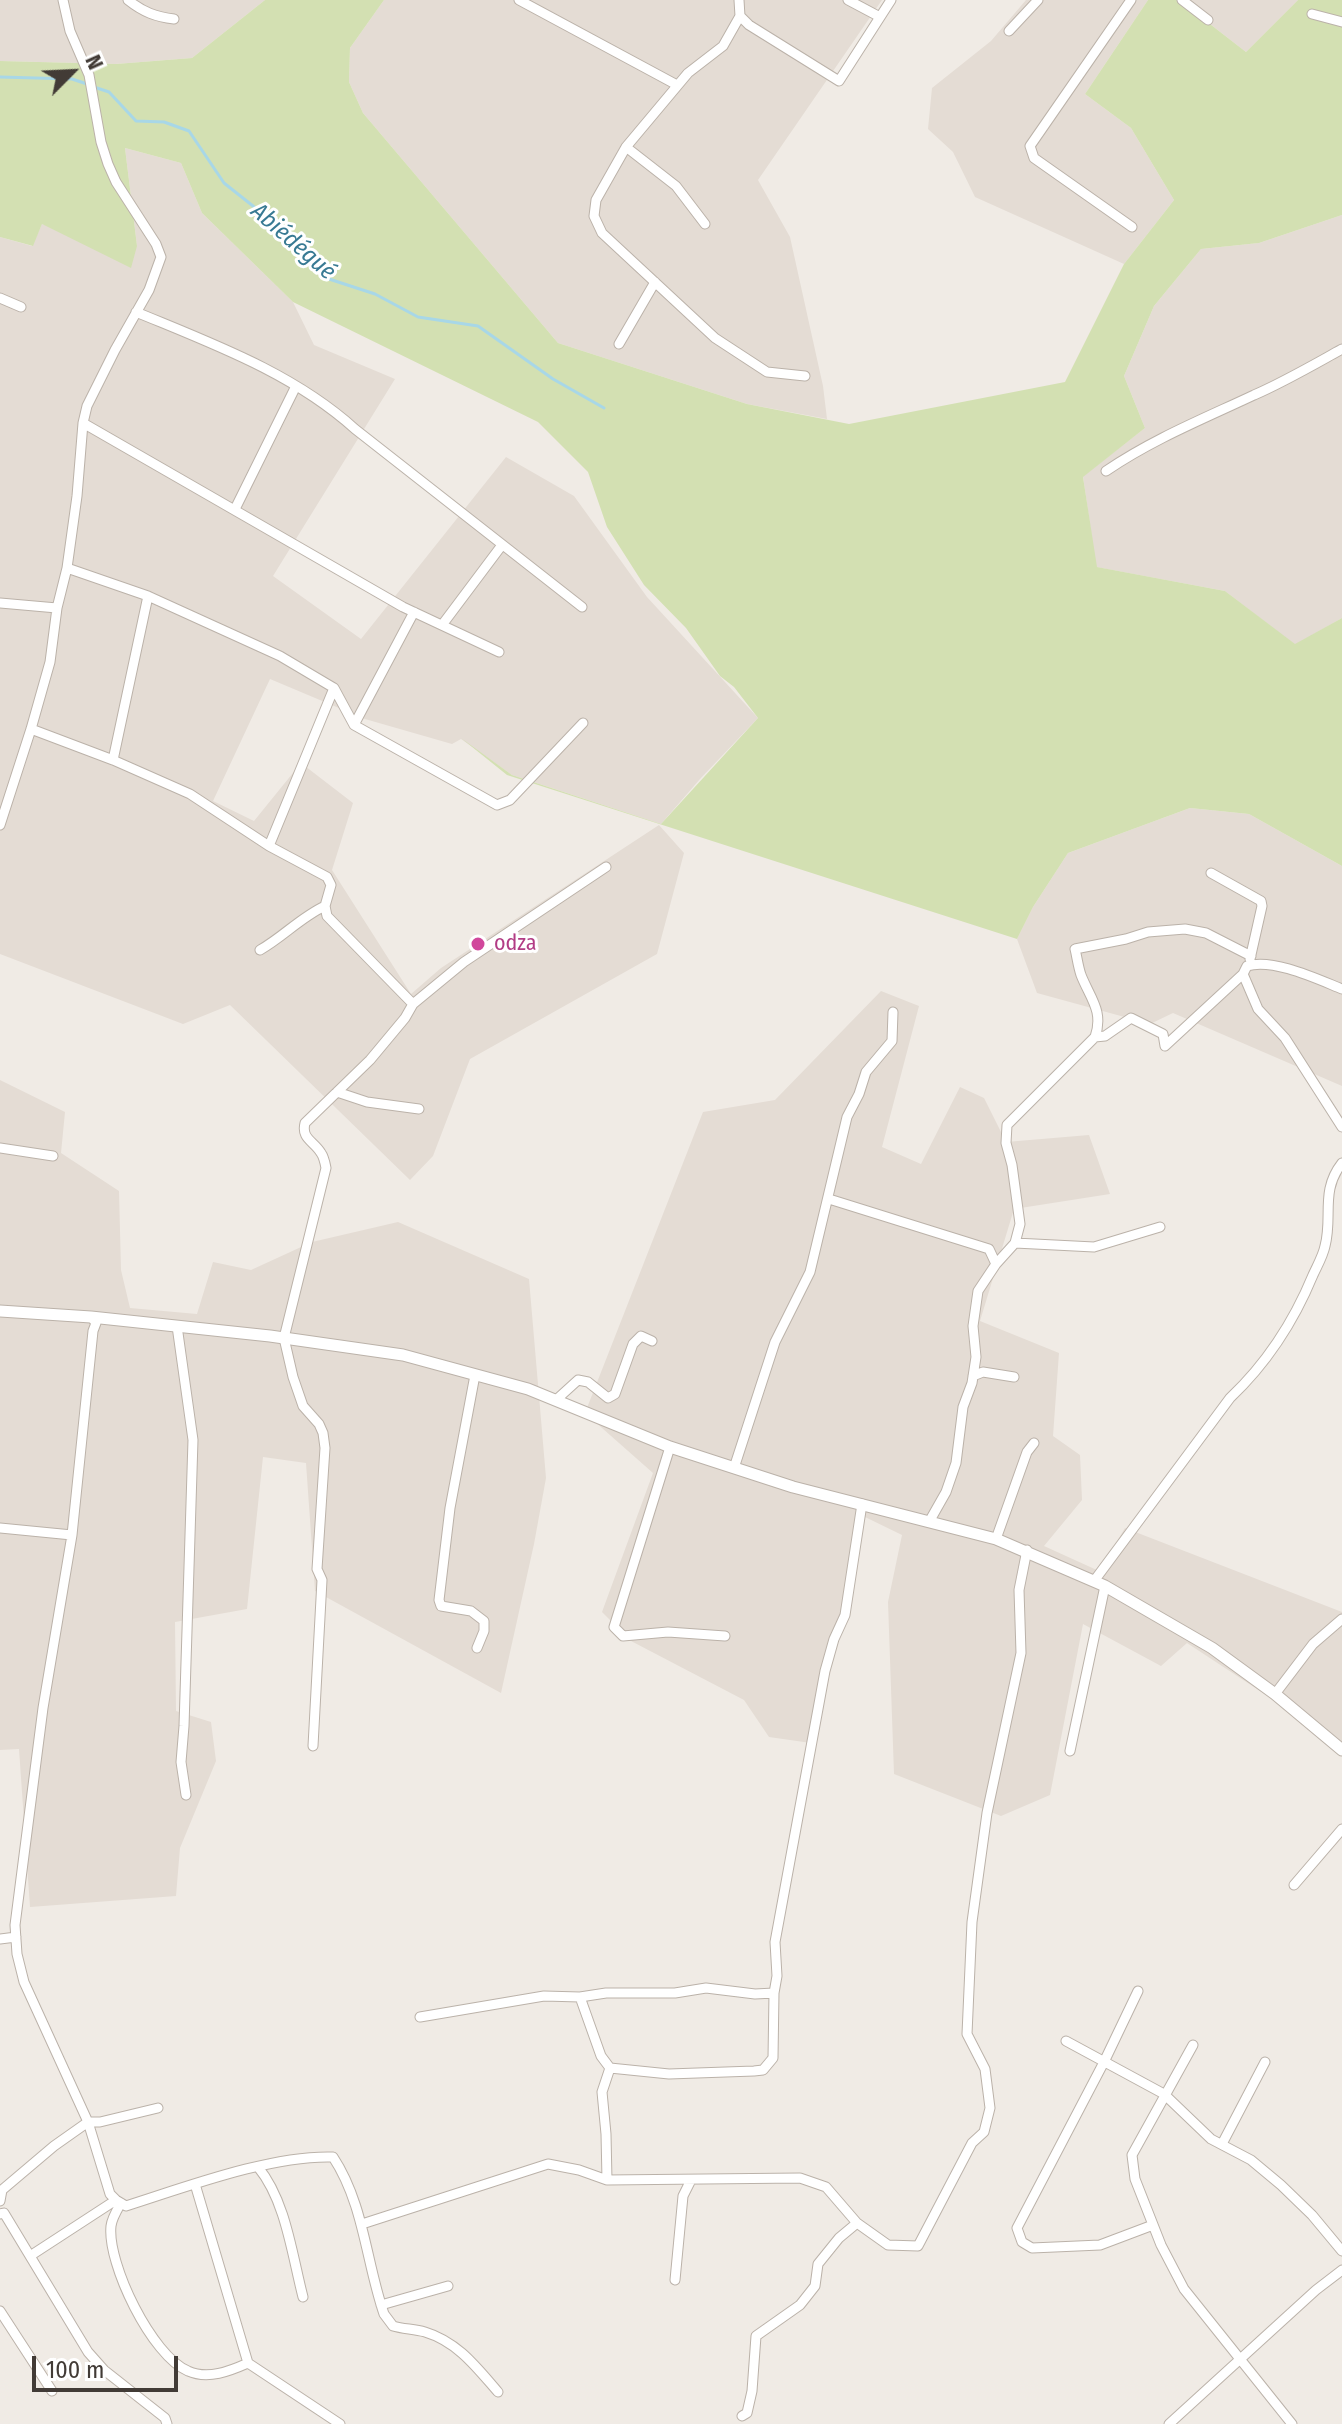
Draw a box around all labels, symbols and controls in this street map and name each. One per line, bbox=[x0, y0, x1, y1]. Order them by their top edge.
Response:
north arrow bbox=[32, 32, 112, 112]
text: N bbox=[79, 51, 109, 74]
water label: Abiédégué bbox=[245, 197, 341, 287]
place label: odza bbox=[494, 931, 537, 957]
marker: odza bbox=[469, 935, 487, 953]
scale bar bbox=[36, 2340, 182, 2390]
text: 100 m bbox=[46, 2356, 104, 2384]

